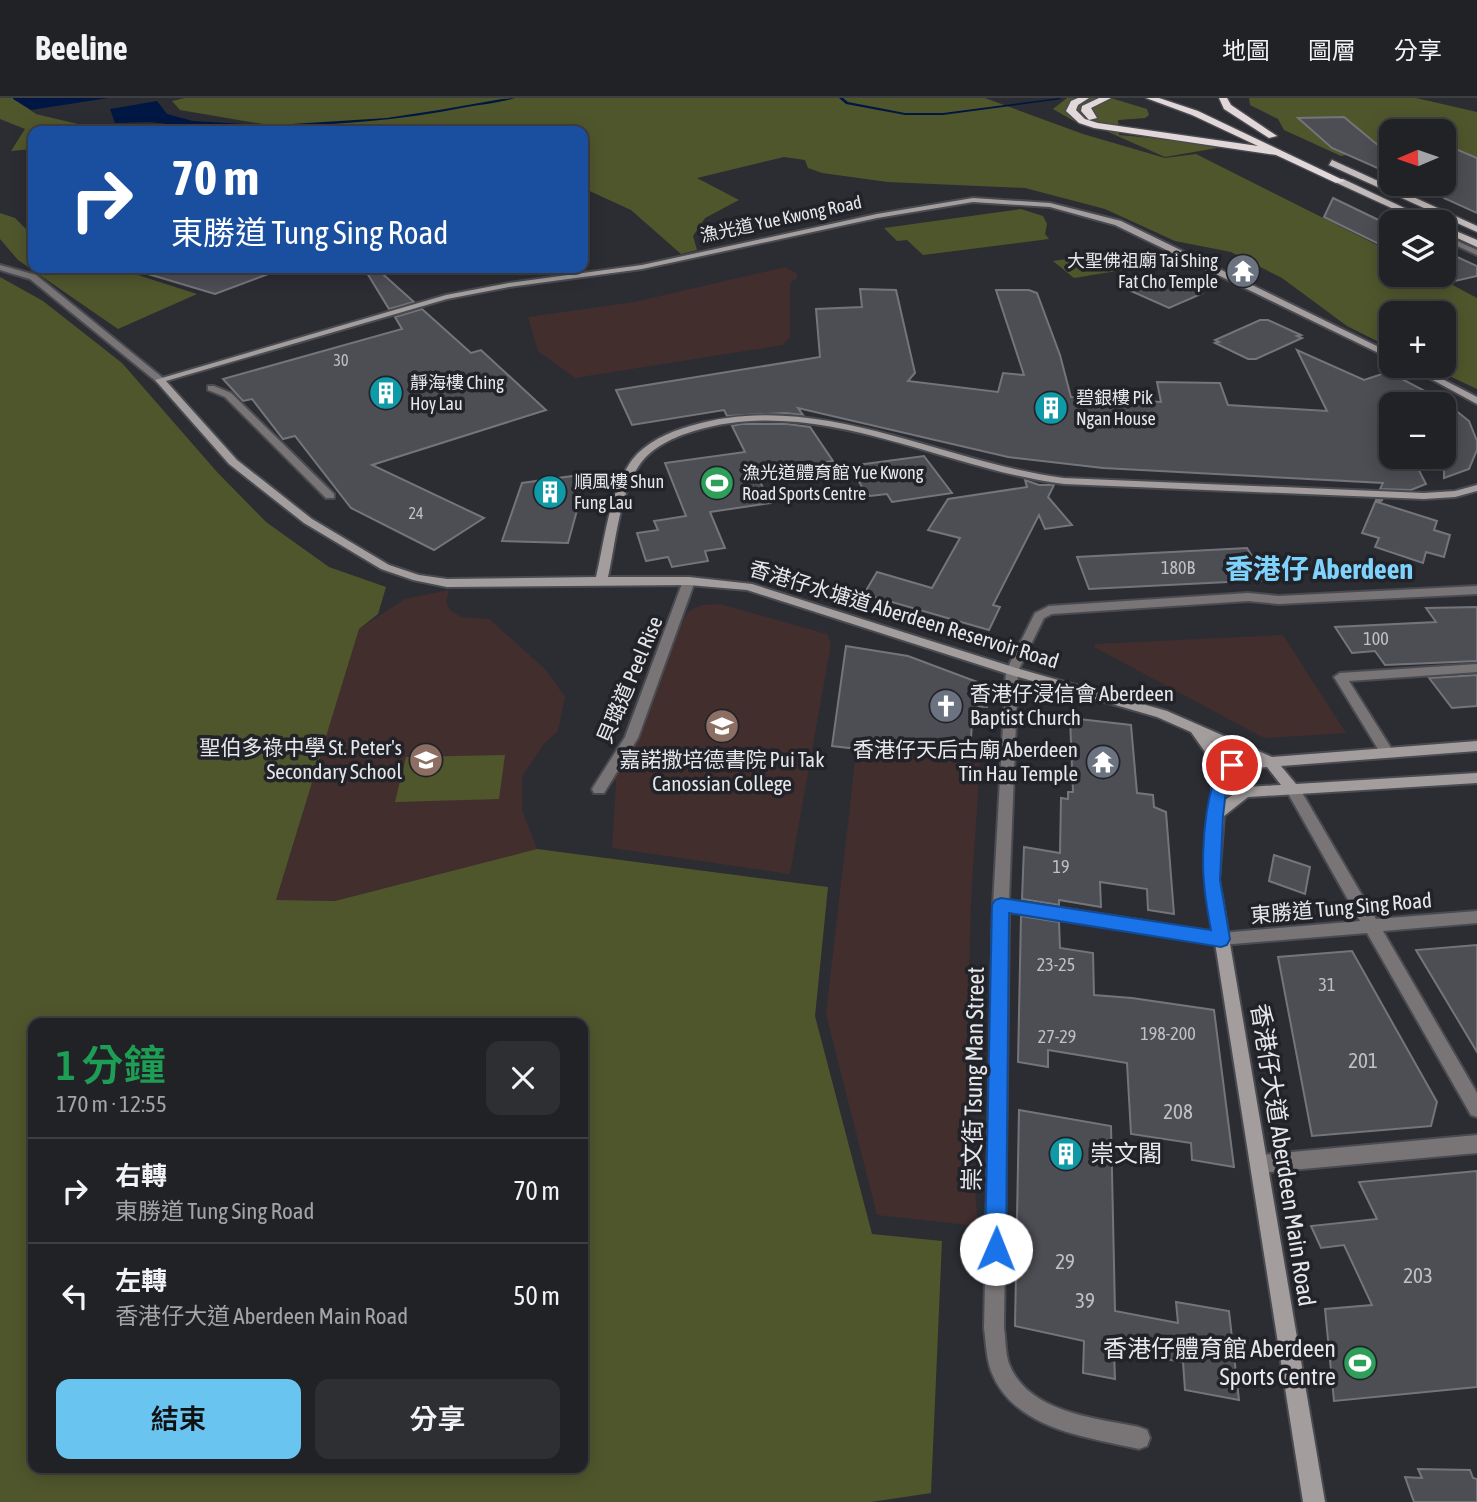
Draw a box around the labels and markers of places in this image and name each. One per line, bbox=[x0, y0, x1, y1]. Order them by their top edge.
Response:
place label: 大聖佛祖廟 Tai Shing Fat Cho Temple bbox=[1067, 250, 1218, 292]
temple icon: 大聖佛祖廟 Tai Shing Fat Cho Temple bbox=[1224, 252, 1262, 290]
place label: 靜海樓 Ching Hoy Lau bbox=[410, 372, 504, 414]
building icon: 靜海樓 Ching Hoy Lau bbox=[367, 374, 405, 412]
place label: 碧銀樓 Pik Ngan House bbox=[1076, 387, 1156, 429]
building icon: 碧銀樓 Pik Ngan House bbox=[1032, 389, 1070, 427]
place label: 漁光道體育館 Yue Kwong Road Sports Centre bbox=[742, 462, 924, 504]
sports icon: 漁光道體育館 Yue Kwong Road Sports Centre bbox=[698, 464, 736, 502]
place label: 順風樓 Shun Fung Lau bbox=[574, 471, 664, 513]
building icon: 順風樓 Shun Fung Lau bbox=[531, 473, 569, 511]
place label: 香港仔浸信會 Aberdeen Baptist Church bbox=[970, 681, 1174, 729]
church icon: 香港仔浸信會 Aberdeen Baptist Church bbox=[927, 687, 965, 725]
school or university icon: 嘉諾撒培德書院 Pui Tak Canossian College bbox=[703, 707, 741, 745]
place label: 聖伯多祿中學 St. Peter's Secondary School bbox=[200, 735, 402, 783]
pin bbox=[1202, 735, 1262, 795]
place label: 香港仔天后古廟 Aberdeen Tin Hau Temple bbox=[853, 737, 1078, 785]
school or university icon: 聖伯多祿中學 St. Peter's Secondary School bbox=[407, 741, 445, 779]
temple icon: 香港仔天后古廟 Aberdeen Tin Hau Temple bbox=[1084, 743, 1122, 781]
place label: 嘉諾撒培德書院 Pui Tak Canossian College bbox=[620, 747, 824, 795]
building icon: 崇文閣 bbox=[1047, 1135, 1085, 1173]
place label: 崇文閣 bbox=[1090, 1140, 1162, 1167]
place label: 香港仔體育館 Aberdeen Sports Centre bbox=[1103, 1335, 1336, 1390]
sports icon: 香港仔體育館 Aberdeen Sports Centre bbox=[1341, 1344, 1379, 1382]

